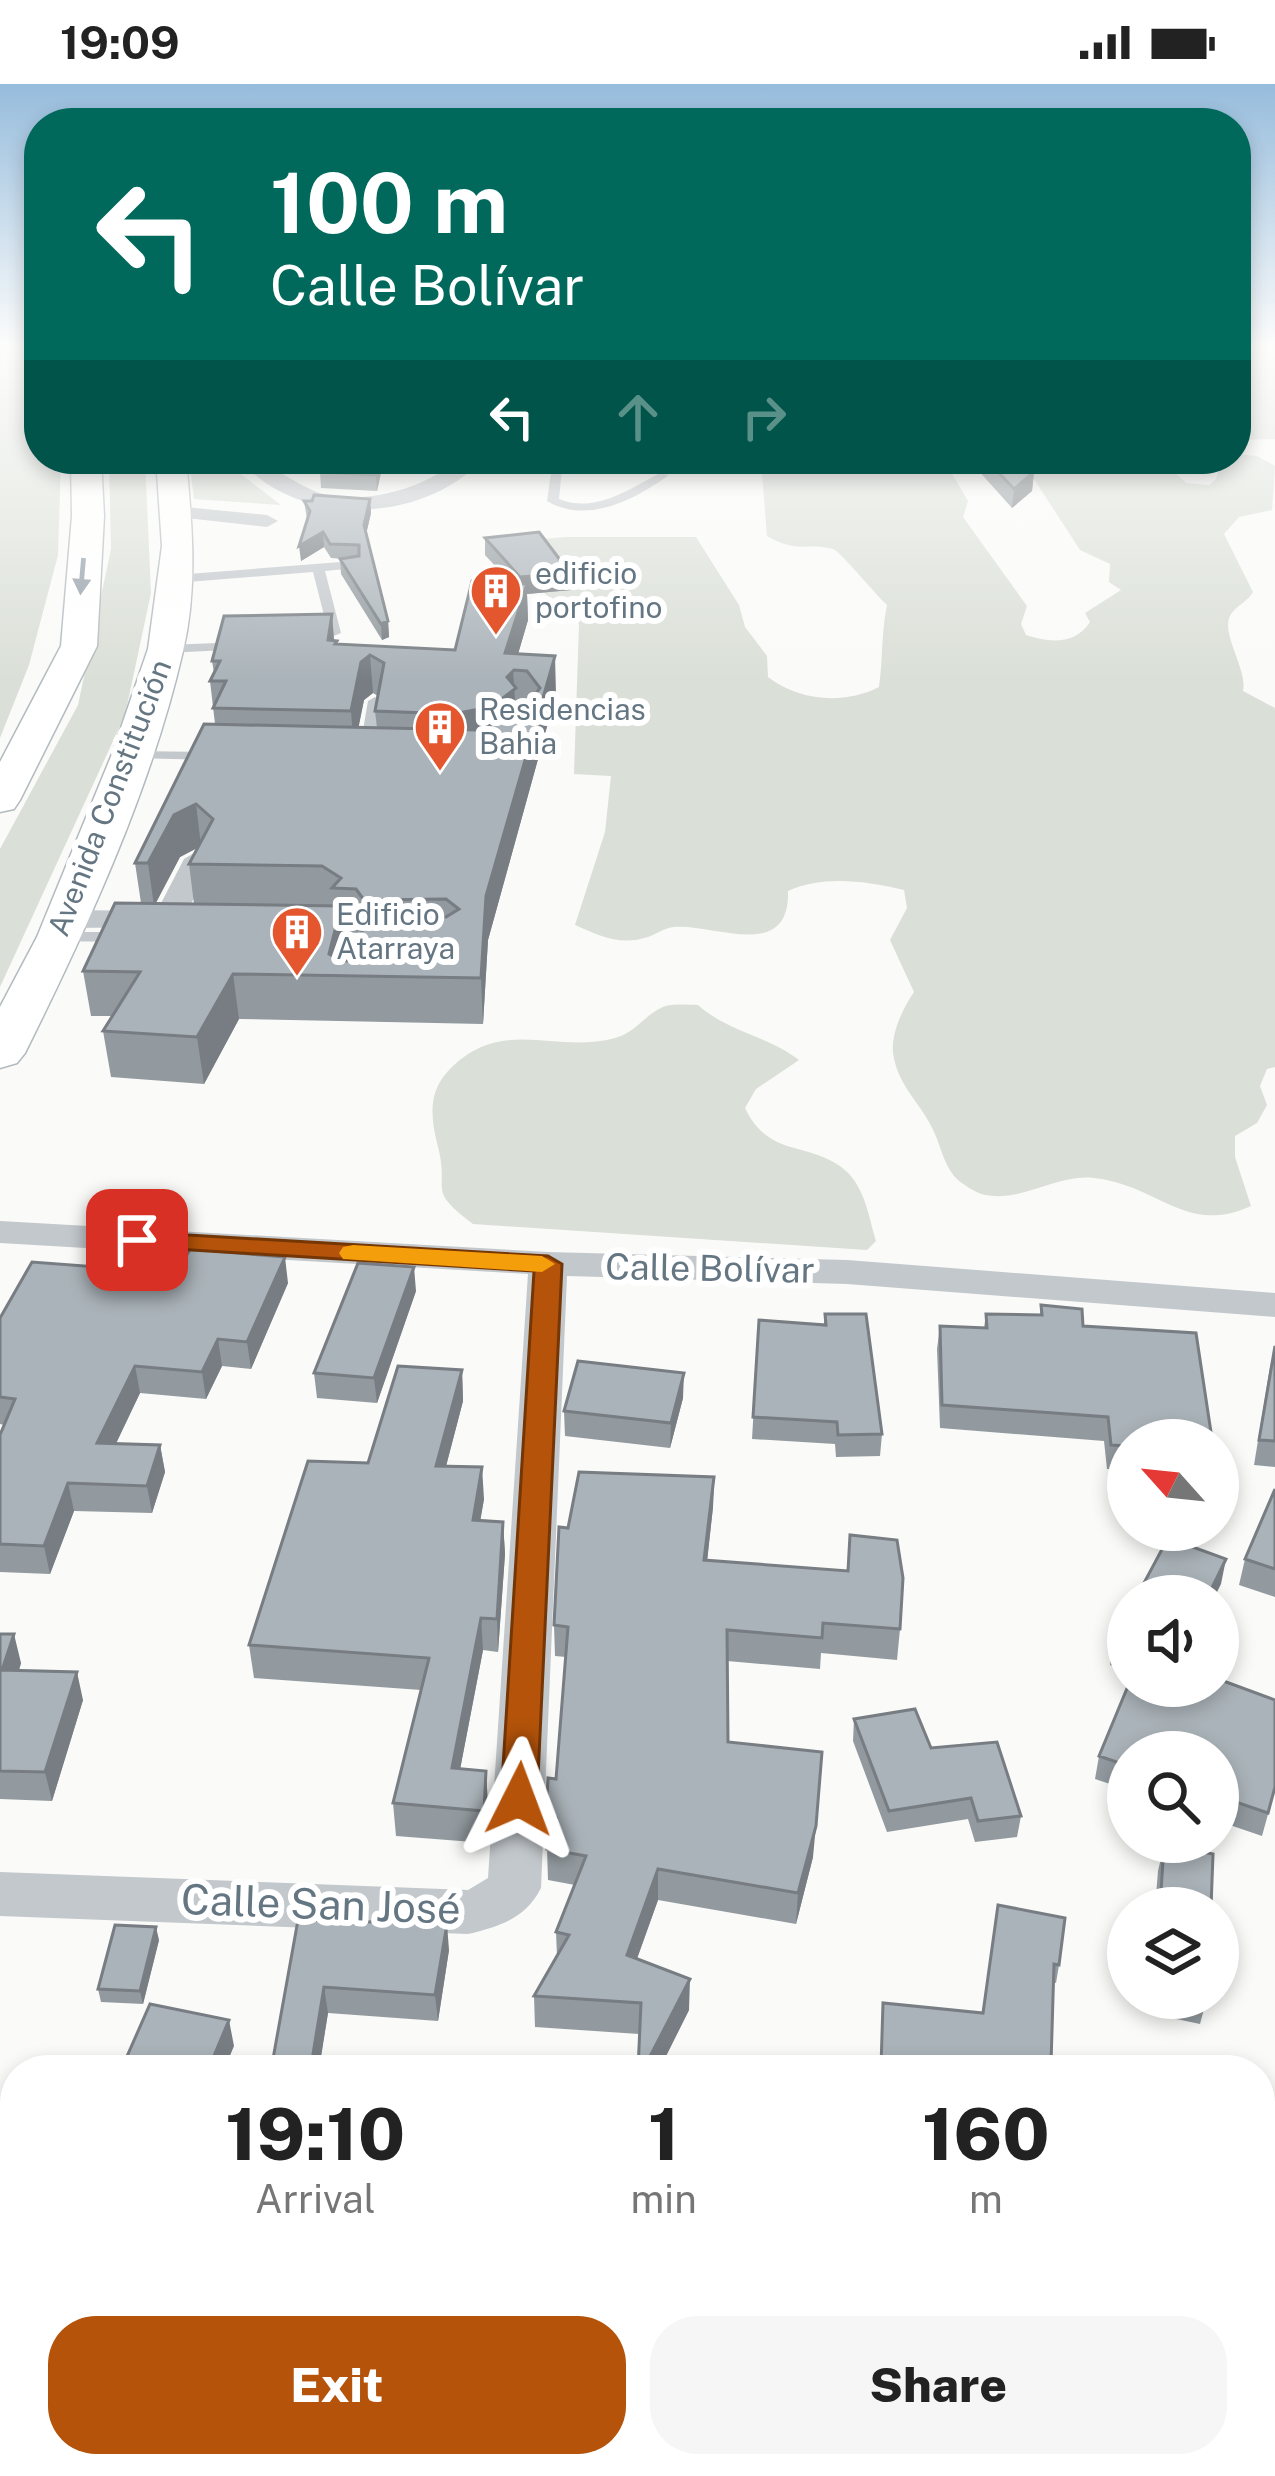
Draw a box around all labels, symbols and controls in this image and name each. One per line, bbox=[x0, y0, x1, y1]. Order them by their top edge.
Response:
text: 19:09 bbox=[60, 16, 180, 69]
text: 100 m bbox=[270, 153, 508, 252]
icon: left bbox=[72, 156, 228, 312]
text: Calle Bolívar bbox=[270, 254, 584, 317]
icon: left bbox=[479, 384, 545, 450]
icon: ahead bbox=[605, 384, 671, 450]
icon: right bbox=[731, 384, 797, 450]
place label: edificio portofino bbox=[535, 555, 662, 625]
one-way arrow bbox=[72, 558, 91, 595]
building icon: edificio portofino bbox=[468, 563, 524, 637]
street label: Avenida Constitución bbox=[40, 654, 178, 941]
place label: Residencias Bahia bbox=[479, 691, 646, 761]
building icon: Residencias Bahia bbox=[412, 699, 468, 773]
place label: Edificio Atarraya bbox=[336, 896, 455, 966]
building icon: Edificio Atarraya bbox=[269, 904, 325, 978]
pin bbox=[86, 1189, 188, 1291]
icon: arrive bbox=[104, 1207, 170, 1273]
street label: Calle Bolívar bbox=[605, 1245, 815, 1291]
north arrow bbox=[1107, 1419, 1239, 1551]
map controls bbox=[1107, 1419, 1239, 2019]
button: sound bbox=[1107, 1575, 1239, 1707]
button: search bbox=[1107, 1731, 1239, 1863]
position arrow bbox=[456, 1736, 582, 1862]
street label: Calle San José bbox=[180, 1874, 462, 1933]
button: layers bbox=[1107, 1887, 1239, 2019]
text: 19:10 bbox=[225, 2092, 405, 2176]
text: 1 bbox=[648, 2092, 679, 2176]
text: 160 bbox=[922, 2092, 1050, 2176]
text: Arrival bbox=[255, 2176, 376, 2222]
text: min bbox=[631, 2176, 697, 2222]
text: m bbox=[969, 2176, 1003, 2222]
button: Exit bbox=[48, 2316, 626, 2454]
button: Share bbox=[650, 2316, 1227, 2454]

